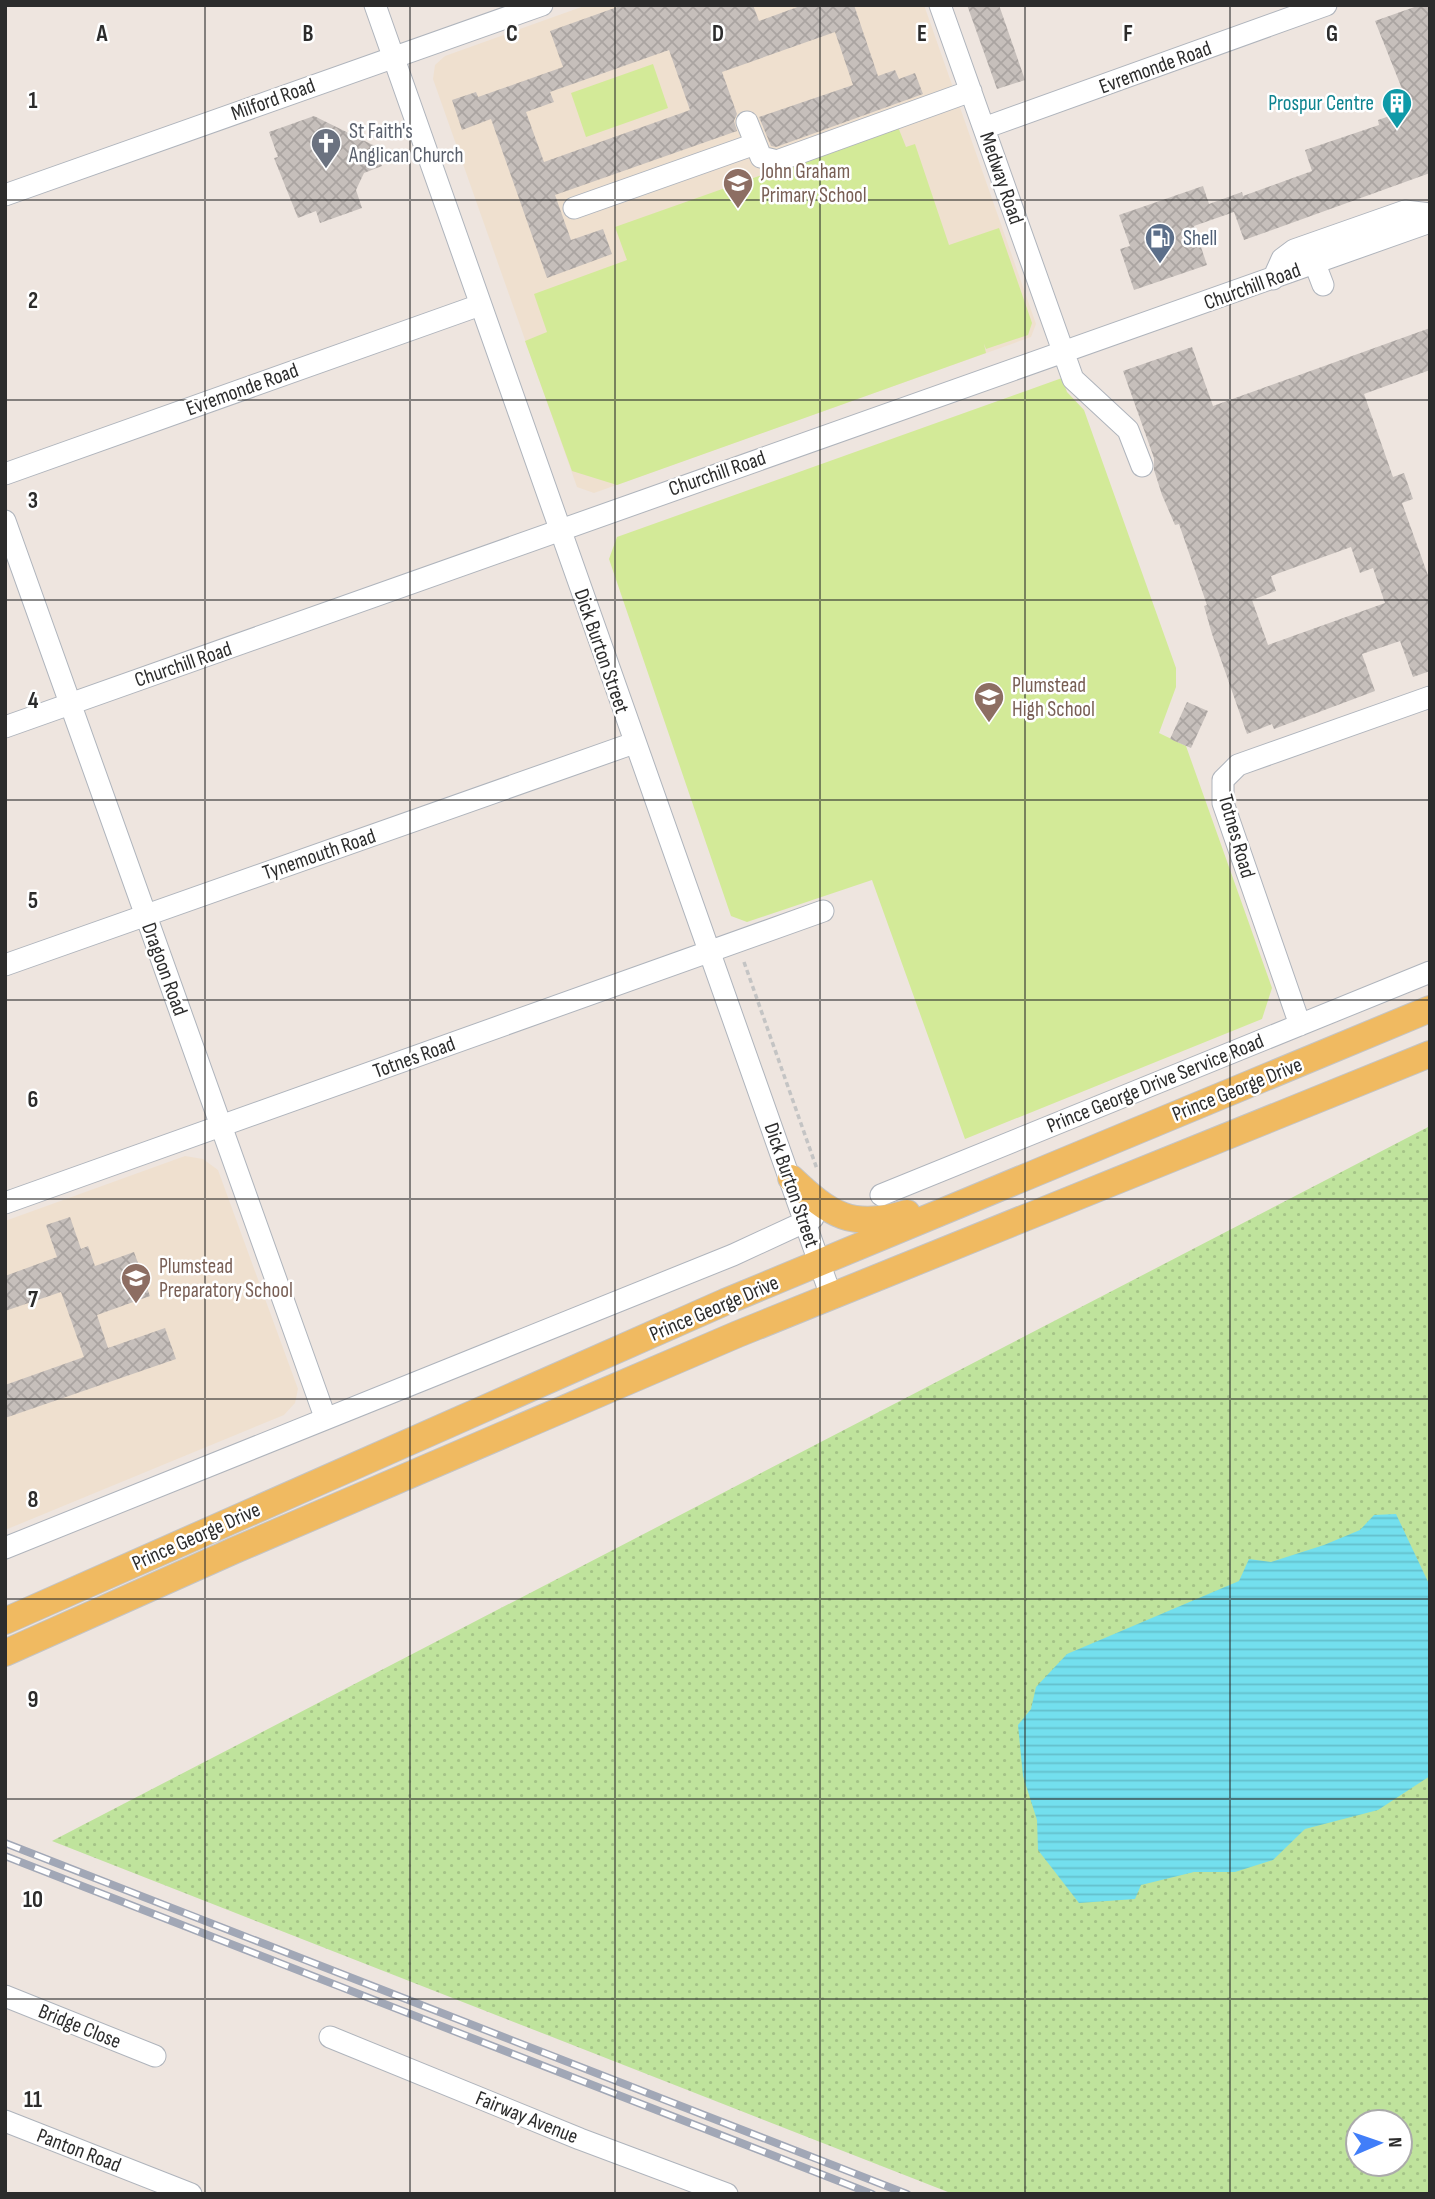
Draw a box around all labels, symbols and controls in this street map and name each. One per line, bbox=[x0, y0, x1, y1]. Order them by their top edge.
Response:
text: A bbox=[96, 20, 109, 48]
text: B bbox=[303, 20, 314, 48]
text: C bbox=[506, 20, 518, 48]
text: D bbox=[712, 20, 724, 48]
text: E bbox=[917, 20, 927, 48]
text: F bbox=[1123, 20, 1133, 48]
text: G bbox=[1326, 20, 1338, 48]
street label: Evremonde Road bbox=[1096, 36, 1215, 99]
street label: Milford Road bbox=[228, 73, 319, 126]
building icon: Prospur Centre bbox=[1380, 86, 1414, 130]
text: 1 bbox=[28, 87, 38, 115]
place label: Prospur Centre bbox=[1268, 91, 1374, 116]
place label: St Faith's Anglican Church bbox=[348, 119, 464, 168]
church icon: St Faith's Anglican Church bbox=[309, 126, 343, 170]
street label: Medway Road bbox=[974, 129, 1029, 227]
place label: John Graham Primary School bbox=[760, 159, 867, 208]
school or university icon: John Graham Primary School bbox=[721, 166, 755, 210]
fuel station icon: Shell bbox=[1143, 221, 1177, 265]
place label: Shell bbox=[1183, 226, 1217, 251]
street label: Churchill Road bbox=[1200, 257, 1304, 316]
text: 2 bbox=[28, 287, 38, 315]
street label: Evremonde Road bbox=[183, 358, 302, 421]
street label: Churchill Road bbox=[665, 445, 769, 502]
text: 3 bbox=[28, 487, 38, 515]
street label: Dick Burton Street bbox=[569, 586, 635, 717]
street label: Churchill Road bbox=[131, 636, 235, 693]
place label: Plumstead High School bbox=[1012, 673, 1095, 722]
school or university icon: Plumstead High School bbox=[972, 680, 1006, 724]
text: 4 bbox=[28, 687, 39, 715]
street label: Totnes Road bbox=[1213, 792, 1260, 881]
street label: Tynemouth Road bbox=[259, 823, 379, 885]
text: 5 bbox=[28, 887, 38, 915]
street label: Dragoon Road bbox=[136, 919, 193, 1019]
street label: Prince George Drive Service Road bbox=[1043, 1028, 1267, 1138]
street label: Totnes Road bbox=[370, 1031, 459, 1084]
street label: Prince George Drive bbox=[1168, 1052, 1306, 1126]
text: 6 bbox=[28, 1086, 38, 1114]
street label: Dick Burton Street bbox=[759, 1120, 825, 1251]
place label: Plumstead Preparatory School bbox=[159, 1254, 293, 1303]
school or university icon: Plumstead Preparatory School bbox=[119, 1261, 153, 1305]
street label: Prince George Drive bbox=[646, 1270, 782, 1347]
text: 7 bbox=[28, 1286, 38, 1314]
text: 8 bbox=[28, 1486, 39, 1514]
street label: Prince George Drive bbox=[128, 1497, 264, 1576]
text: 9 bbox=[28, 1686, 38, 1714]
text: 10 bbox=[23, 1886, 43, 1914]
street label: Bridge Close bbox=[35, 1999, 125, 2054]
text: 11 bbox=[24, 2086, 42, 2114]
street label: Fairway Avenue bbox=[472, 2086, 582, 2149]
north arrow bbox=[1344, 2108, 1414, 2178]
street label: Panton Road bbox=[33, 2123, 124, 2178]
text: N bbox=[1383, 2137, 1406, 2148]

